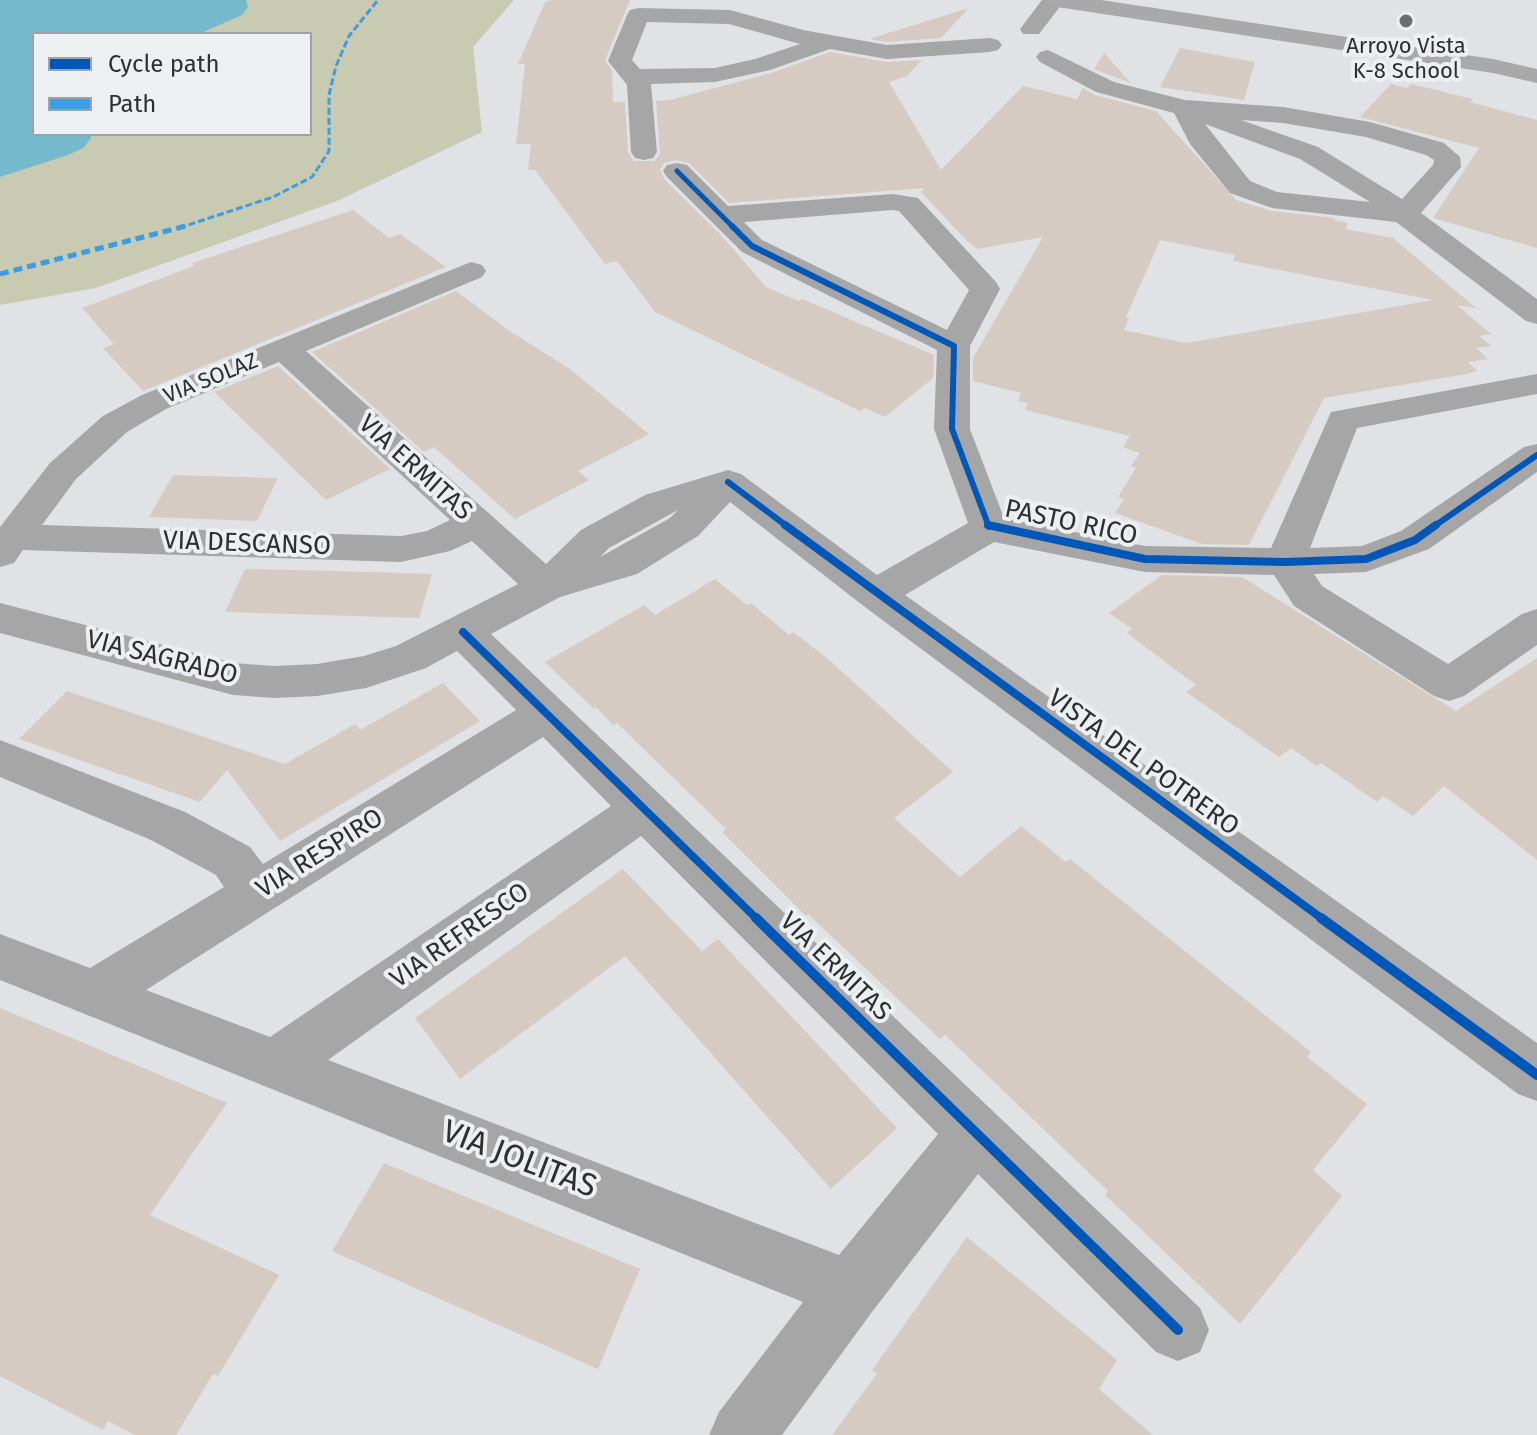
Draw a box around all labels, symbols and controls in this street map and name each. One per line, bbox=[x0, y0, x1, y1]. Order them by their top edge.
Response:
marker: Arroyo Vista K-8 School bbox=[1397, 12, 1415, 30]
legend bbox=[32, 32, 312, 136]
place label: Arroyo Vista K-8 School bbox=[1346, 34, 1466, 86]
text: Cycle path bbox=[108, 50, 220, 78]
text: Path bbox=[108, 90, 156, 118]
street label: VIA SOLAZ bbox=[160, 348, 262, 410]
street label: VIA ERMITAS bbox=[352, 409, 478, 527]
street label: PASTO RICO bbox=[1002, 494, 1140, 552]
street label: VIA DESCANSO bbox=[163, 525, 331, 563]
street label: VIA SAGRADO bbox=[83, 624, 241, 692]
street label: VISTA DEL POTRERO bbox=[1041, 683, 1245, 843]
street label: VIA RESPIRO bbox=[251, 803, 389, 905]
street label: VIA REFRESCO bbox=[385, 877, 535, 995]
street label: VIA ERMITAS bbox=[773, 906, 897, 1028]
street label: VIA JOLITAS bbox=[436, 1113, 602, 1207]

